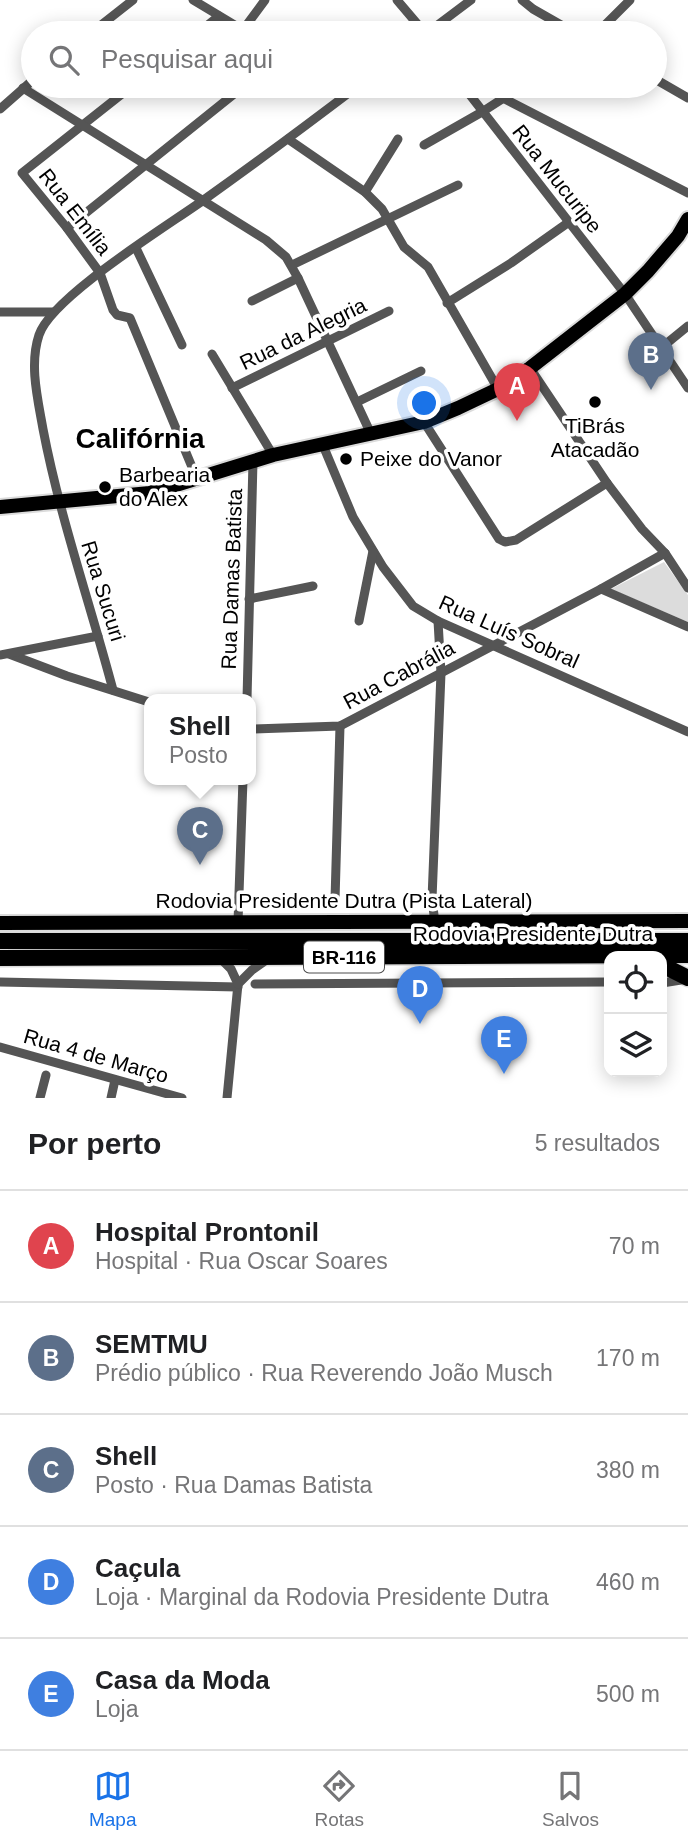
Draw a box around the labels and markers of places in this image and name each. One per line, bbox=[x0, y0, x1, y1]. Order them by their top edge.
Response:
pin: B bbox=[628, 332, 674, 390]
pin: A bbox=[494, 363, 540, 421]
marker: TiBrás Atacadão bbox=[587, 394, 603, 410]
place label: TiBrás Atacadão bbox=[551, 414, 639, 461]
place label: Peixe do Vanor bbox=[360, 447, 502, 470]
marker: Peixe do Vanor bbox=[338, 451, 354, 467]
place label: Barbearia do Alex bbox=[119, 463, 210, 510]
marker: Barbearia do Alex bbox=[97, 479, 113, 495]
pin: C bbox=[177, 807, 223, 865]
pin: D bbox=[397, 966, 443, 1024]
pin: E bbox=[481, 1016, 527, 1074]

